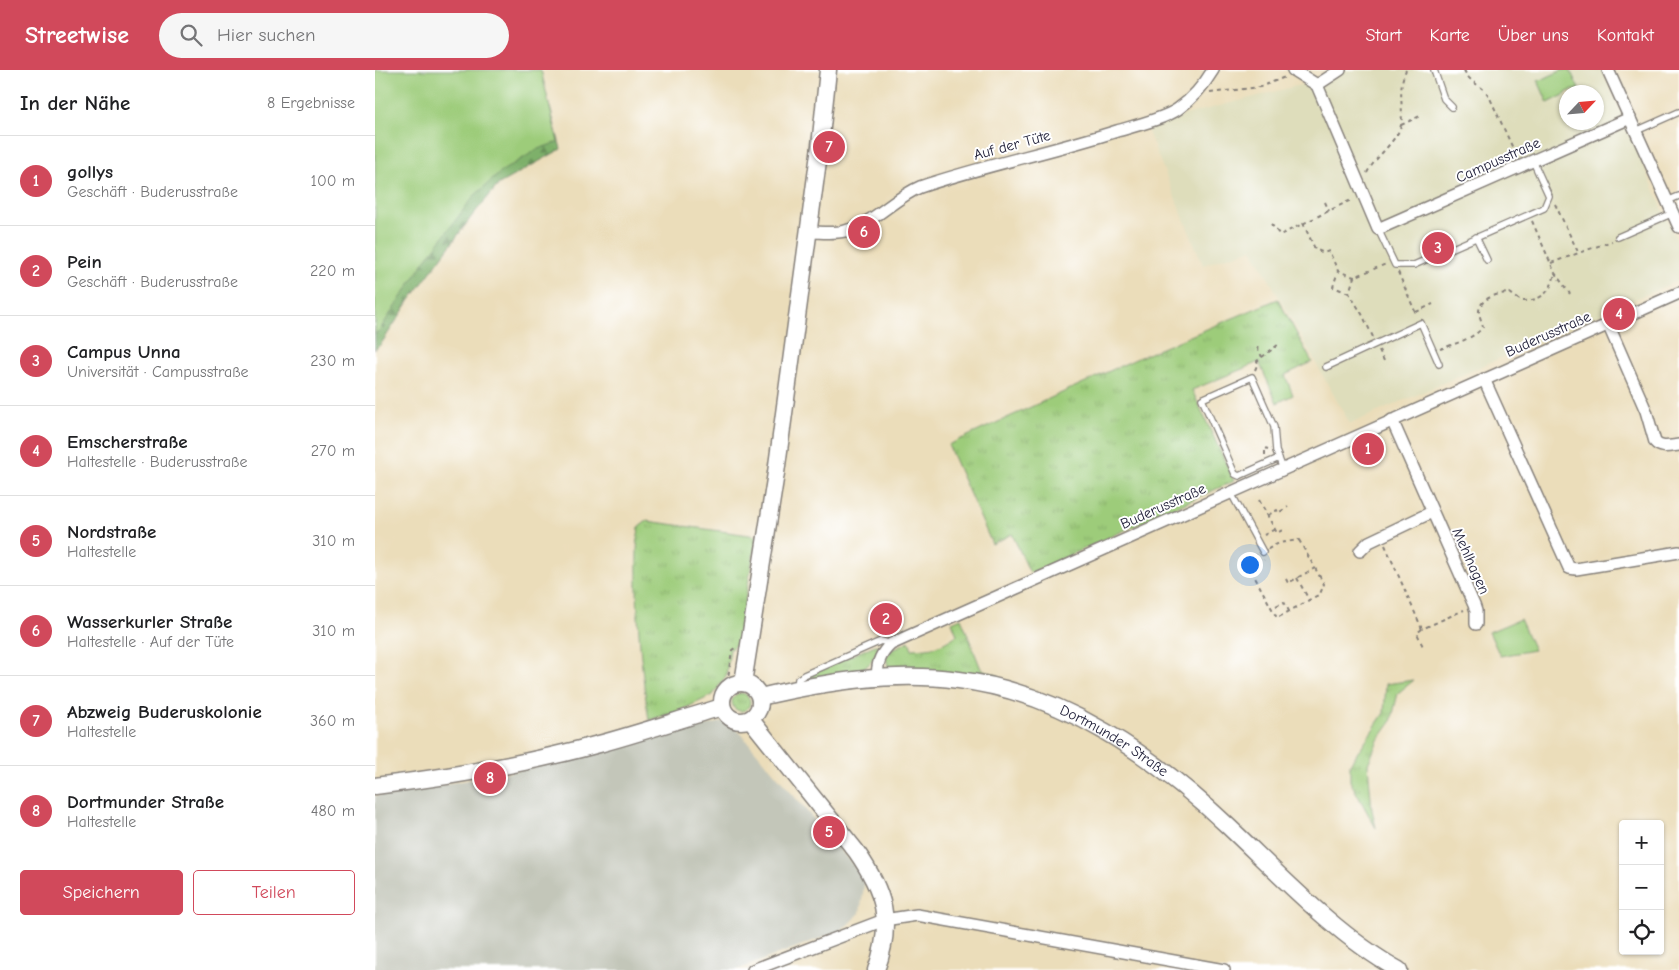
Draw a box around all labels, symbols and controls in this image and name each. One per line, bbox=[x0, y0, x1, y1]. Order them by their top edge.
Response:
search box bbox=[159, 13, 509, 58]
text: Streetwise bbox=[25, 21, 129, 49]
icon: search bbox=[177, 21, 205, 49]
text: Hier suchen bbox=[217, 24, 316, 46]
text: Start bbox=[1365, 25, 1402, 46]
text: Karte bbox=[1430, 25, 1470, 46]
text: Über uns bbox=[1498, 25, 1569, 46]
text: Kontakt bbox=[1597, 25, 1654, 46]
north arrow bbox=[1559, 85, 1604, 130]
text: In der Nähe bbox=[20, 91, 130, 115]
text: 8 Ergebnisse bbox=[267, 94, 355, 112]
street label: Auf der Tüte bbox=[972, 126, 1053, 164]
pin: 7 bbox=[813, 128, 845, 166]
street label: Campusstraße bbox=[1453, 133, 1543, 187]
text: gollys bbox=[67, 161, 113, 183]
text: 1 bbox=[33, 172, 39, 190]
text: 100 m bbox=[311, 172, 355, 190]
text: Geschäft · Buderusstraße bbox=[67, 183, 238, 201]
pin: 6 bbox=[848, 213, 880, 251]
pin: 3 bbox=[1422, 229, 1454, 267]
text: Pein bbox=[67, 251, 102, 273]
text: 2 bbox=[32, 262, 40, 280]
text: 220 m bbox=[310, 262, 355, 280]
text: Geschäft · Buderusstraße bbox=[67, 273, 238, 291]
pin: 4 bbox=[1603, 295, 1635, 333]
street label: Buderusstraße bbox=[1502, 307, 1594, 361]
text: Campus Unna bbox=[67, 341, 181, 363]
text: 3 bbox=[32, 352, 40, 370]
text: 230 m bbox=[310, 352, 355, 370]
text: Universität · Campusstraße bbox=[67, 363, 249, 381]
pin: 1 bbox=[1352, 430, 1384, 468]
text: Emscherstraße bbox=[67, 431, 188, 453]
text: 4 bbox=[32, 442, 40, 460]
text: 270 m bbox=[311, 442, 355, 460]
text: Haltestelle · Buderusstraße bbox=[67, 453, 248, 471]
street label: Buderusstraße bbox=[1117, 479, 1209, 533]
text: Nordstraße bbox=[67, 521, 156, 543]
street label: Mehlhagen bbox=[1448, 525, 1494, 597]
text: 5 bbox=[32, 532, 40, 550]
text: 310 m bbox=[312, 532, 355, 550]
text: Haltestelle bbox=[67, 543, 136, 561]
your location bbox=[1237, 552, 1263, 578]
pin: 2 bbox=[870, 600, 902, 638]
text: Wasserkurler Straße bbox=[67, 611, 232, 633]
text: 6 bbox=[32, 622, 40, 640]
text: 310 m bbox=[312, 622, 355, 640]
text: Haltestelle · Auf der Tüte bbox=[67, 633, 234, 651]
text: Abzweig Buderuskolonie bbox=[67, 701, 262, 723]
street label: Dortmunder Straße bbox=[1057, 701, 1172, 781]
text: 7 bbox=[32, 712, 40, 730]
text: 360 m bbox=[310, 712, 355, 730]
text: Haltestelle bbox=[67, 723, 136, 741]
pin: 8 bbox=[474, 759, 506, 797]
text: Dortmunder Straße bbox=[67, 791, 224, 813]
text: 8 bbox=[32, 802, 40, 820]
text: 480 m bbox=[311, 802, 355, 820]
text: Haltestelle bbox=[67, 813, 136, 831]
pin: 5 bbox=[813, 813, 845, 851]
map controls bbox=[1619, 820, 1664, 955]
button: + bbox=[1619, 820, 1664, 865]
button: − bbox=[1619, 865, 1664, 910]
button: Speichern bbox=[20, 870, 183, 915]
button: Teilen bbox=[193, 870, 355, 915]
button: locate bbox=[1619, 910, 1664, 955]

